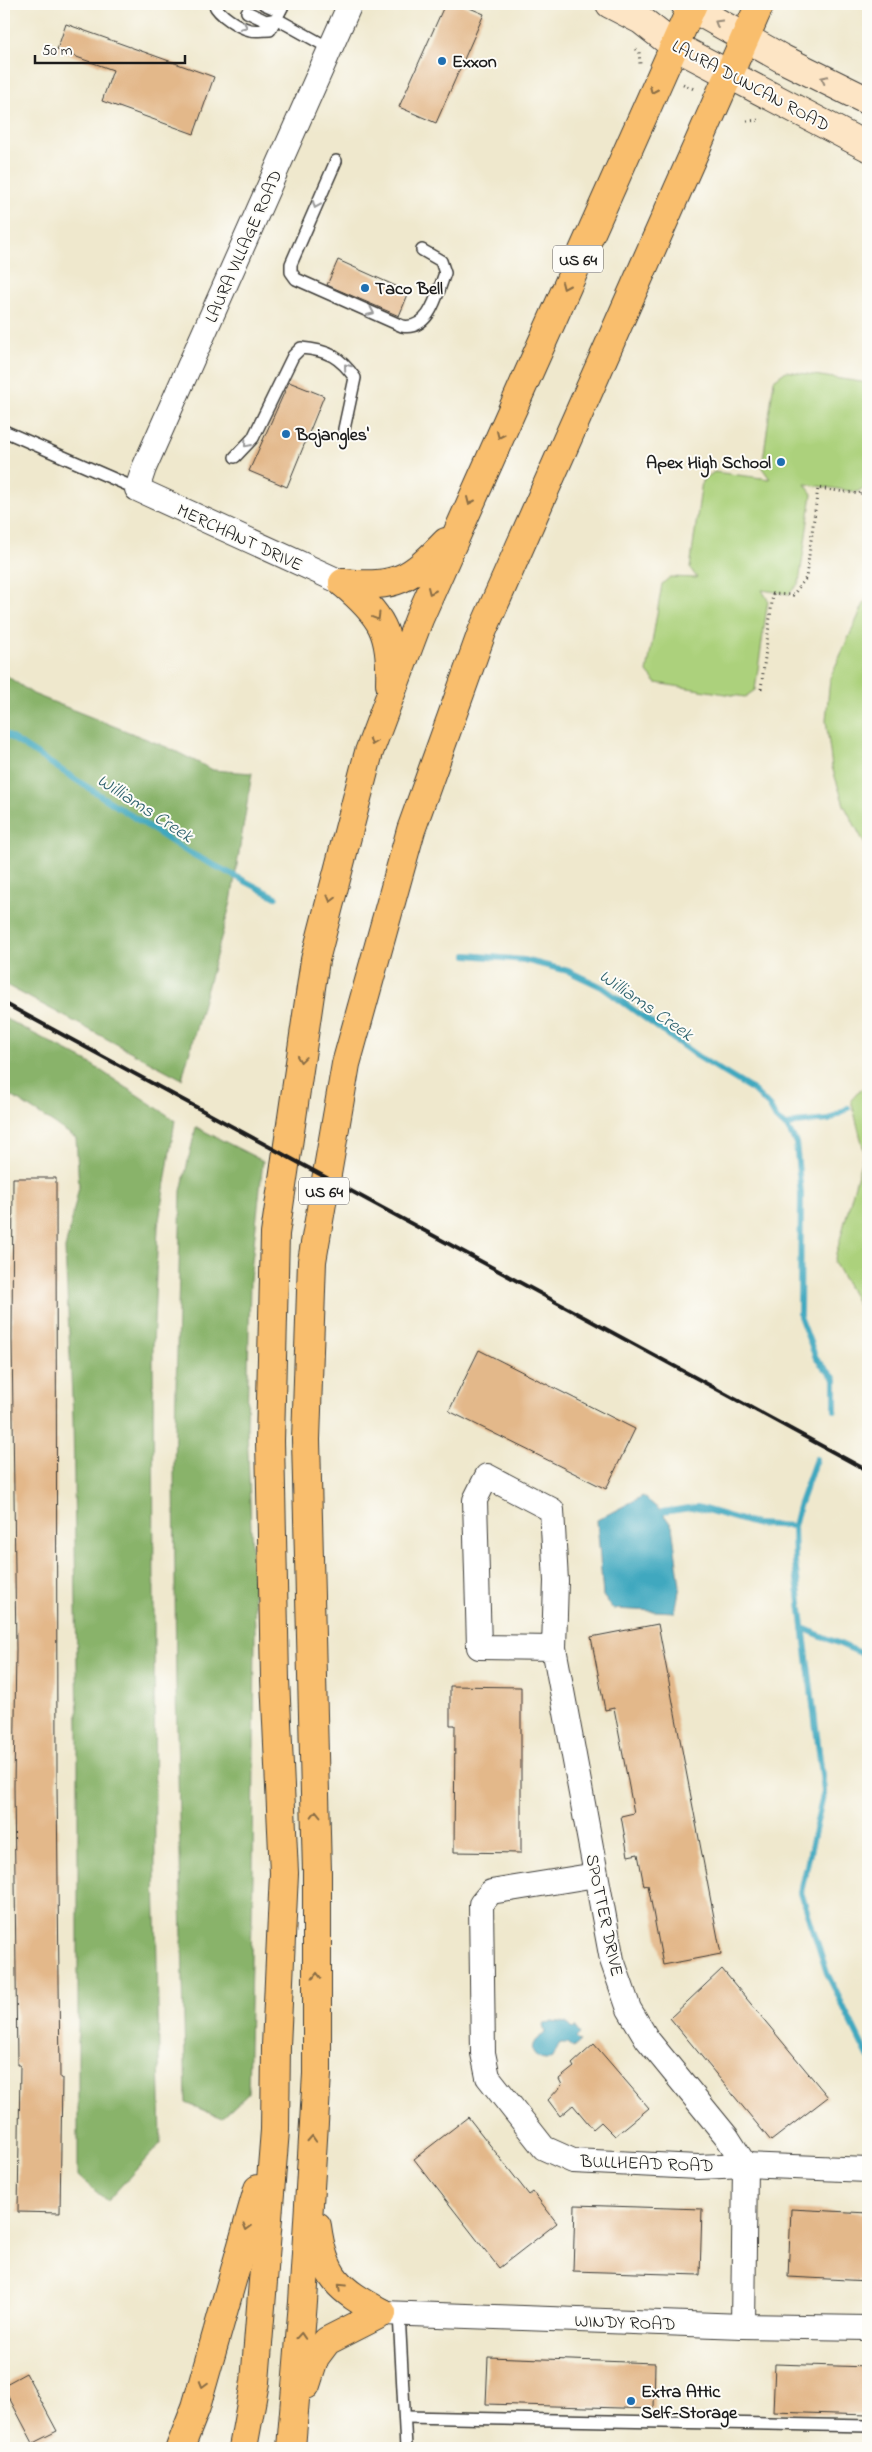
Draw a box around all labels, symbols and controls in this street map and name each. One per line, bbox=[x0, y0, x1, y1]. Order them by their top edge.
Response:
one-way arrow bbox=[239, 20, 248, 30]
one-way arrow bbox=[714, 20, 723, 30]
scale bar bbox=[35, 32, 185, 64]
street label: LAURA DUNCAN ROAD bbox=[667, 34, 834, 139]
text: 50 m bbox=[42, 40, 73, 62]
place label: Exxon bbox=[452, 50, 497, 76]
marker: Exxon bbox=[436, 55, 448, 67]
one-way arrow bbox=[820, 75, 829, 86]
one-way arrow bbox=[649, 85, 659, 94]
street label: LAURA VILLAGE ROAD bbox=[199, 166, 290, 327]
one-way arrow bbox=[312, 200, 323, 209]
road number: US 64 bbox=[553, 245, 603, 272]
place label: Taco Bell bbox=[375, 277, 443, 303]
one-way arrow bbox=[561, 281, 572, 290]
marker: Taco Bell bbox=[359, 282, 371, 294]
one-way arrow bbox=[366, 306, 375, 317]
one-way arrow bbox=[343, 364, 352, 373]
place label: Bojangles' bbox=[295, 423, 369, 450]
marker: Bojangles' bbox=[280, 428, 292, 440]
one-way arrow bbox=[495, 430, 506, 439]
one-way arrow bbox=[243, 439, 252, 448]
place label: Apex High School bbox=[646, 451, 771, 478]
marker: Apex High School bbox=[775, 456, 787, 468]
one-way arrow bbox=[467, 496, 477, 505]
street label: MERCHANT DRIVE bbox=[172, 498, 306, 579]
one-way arrow bbox=[427, 586, 438, 595]
one-way arrow bbox=[370, 612, 380, 621]
one-way arrow bbox=[369, 738, 379, 746]
water label: Williams Creek bbox=[91, 768, 199, 851]
one-way arrow bbox=[326, 895, 337, 904]
water label: Williams Creek bbox=[593, 963, 699, 1049]
one-way arrow bbox=[296, 1055, 307, 1063]
road number: US 64 bbox=[299, 1178, 349, 1204]
one-way arrow bbox=[311, 1810, 321, 1818]
street label: SPOTTER DRIVE bbox=[577, 1852, 629, 1979]
one-way arrow bbox=[312, 1972, 322, 1980]
one-way arrow bbox=[307, 2134, 318, 2142]
street label: BULLHEAD ROAD bbox=[579, 2150, 714, 2180]
one-way arrow bbox=[242, 2223, 253, 2232]
one-way arrow bbox=[338, 2284, 347, 2293]
street label: WINDY ROAD bbox=[574, 2309, 676, 2339]
one-way arrow bbox=[295, 2331, 306, 2339]
one-way arrow bbox=[198, 2379, 208, 2387]
place label: Extra Attic Self-Storage bbox=[641, 2380, 738, 2428]
marker: Extra Attic Self-Storage bbox=[625, 2395, 637, 2407]

